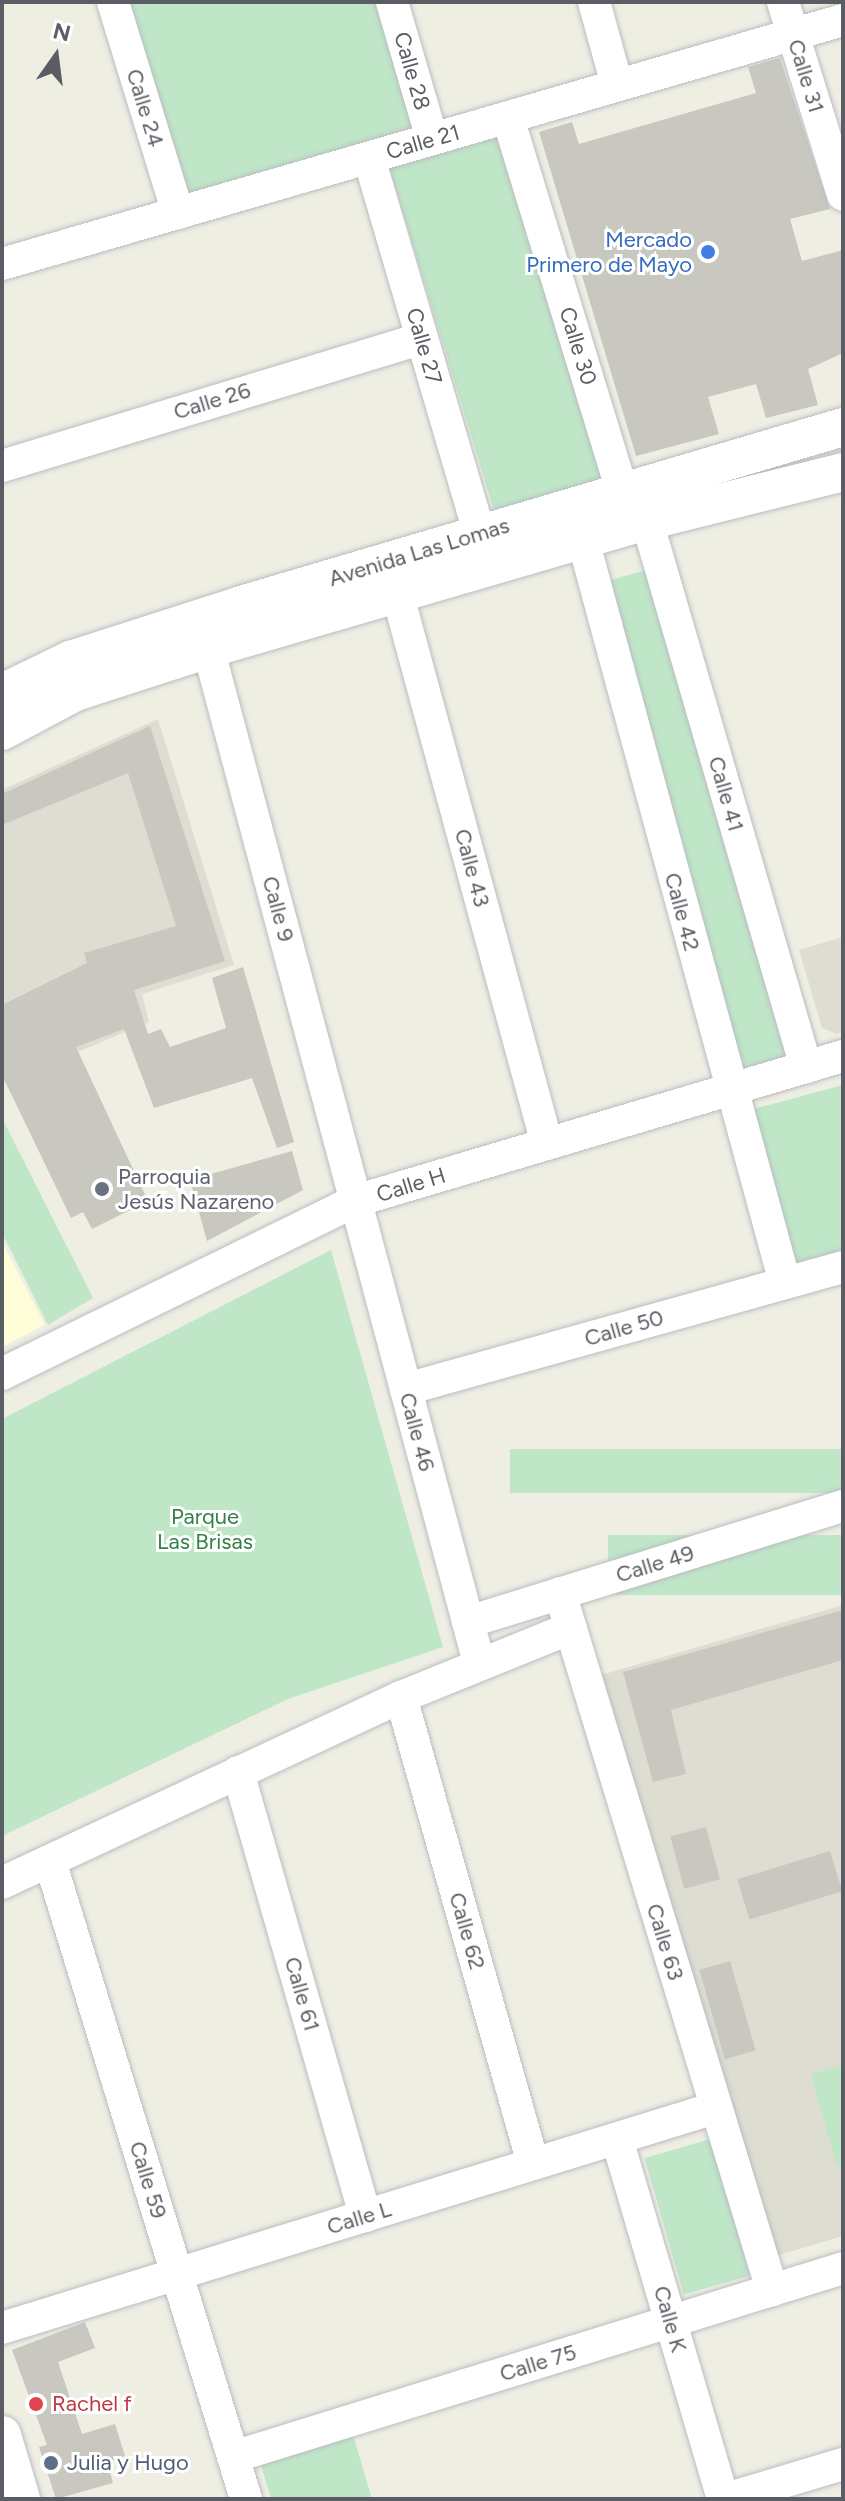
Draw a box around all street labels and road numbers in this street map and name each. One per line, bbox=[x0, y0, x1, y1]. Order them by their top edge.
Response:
street label: Calle 28 bbox=[388, 29, 436, 113]
street label: Calle 31 bbox=[782, 36, 830, 116]
street label: Calle 24 bbox=[121, 66, 169, 150]
street label: Calle 21 bbox=[383, 119, 463, 165]
street label: Calle 30 bbox=[554, 304, 602, 388]
street label: Calle 27 bbox=[401, 305, 447, 387]
street label: Calle 26 bbox=[170, 377, 254, 425]
street label: Avenida Las Lomas bbox=[325, 512, 513, 592]
street label: Calle 41 bbox=[703, 753, 749, 835]
street label: Calle 43 bbox=[449, 826, 495, 910]
street label: Calle 42 bbox=[659, 870, 705, 954]
street label: Calle 9 bbox=[257, 873, 299, 945]
street label: Calle H bbox=[373, 1162, 449, 1208]
street label: Calle 50 bbox=[581, 1304, 667, 1352]
street label: Calle 46 bbox=[394, 1390, 440, 1474]
street label: Calle 49 bbox=[613, 1540, 697, 1588]
street label: Calle 62 bbox=[443, 1889, 491, 1973]
street label: Calle 63 bbox=[641, 1901, 689, 1983]
street label: Calle 61 bbox=[279, 1954, 325, 2034]
street label: Calle 59 bbox=[124, 2138, 172, 2222]
street label: Calle L bbox=[324, 2196, 394, 2240]
street label: Calle K bbox=[648, 2283, 692, 2355]
street label: Calle 75 bbox=[497, 2339, 579, 2387]

